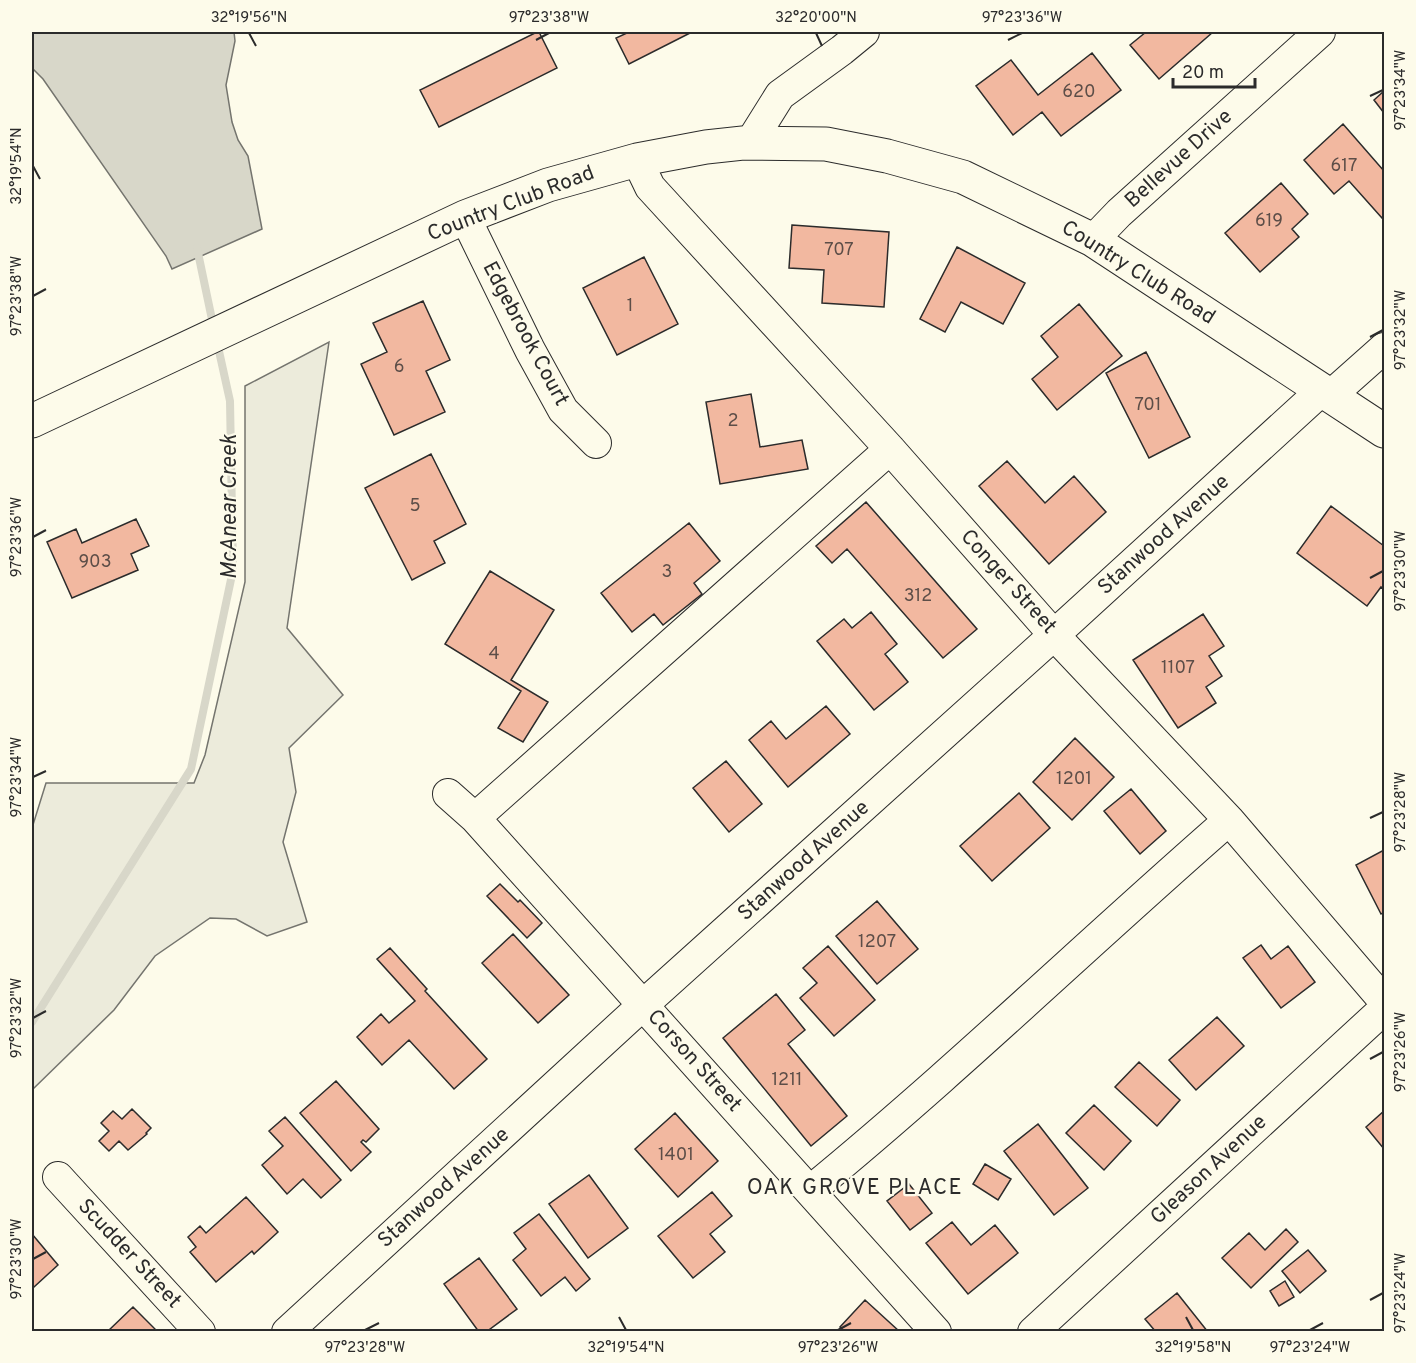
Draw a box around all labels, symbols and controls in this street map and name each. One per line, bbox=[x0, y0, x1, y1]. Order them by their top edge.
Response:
text: 32°19'56"N bbox=[211, 9, 287, 28]
text: 97°23'38"W bbox=[509, 9, 589, 28]
text: 32°20'00"N bbox=[775, 9, 857, 28]
text: 97°23'36"W bbox=[982, 9, 1062, 28]
text: 97°23'34"W bbox=[1392, 50, 1411, 130]
scale bar bbox=[1173, 51, 1256, 89]
text: 20 m bbox=[1182, 62, 1224, 85]
house number: 620 bbox=[1062, 81, 1096, 104]
street label: Bellevue Drive bbox=[1120, 104, 1238, 214]
text: 32°19'54"N bbox=[8, 127, 27, 205]
house number: 617 bbox=[1331, 155, 1357, 178]
street label: Country Club Road bbox=[424, 160, 598, 248]
house number: 619 bbox=[1255, 210, 1283, 233]
street label: Country Club Road bbox=[1056, 215, 1220, 331]
house number: 707 bbox=[824, 239, 854, 262]
text: 97°23'38"W bbox=[8, 256, 27, 336]
street label: Edgebrook Court bbox=[476, 257, 574, 411]
text: 97°23'32"W bbox=[1392, 290, 1411, 370]
house number: 1 bbox=[627, 295, 633, 318]
house number: 6 bbox=[394, 356, 404, 379]
house number: 701 bbox=[1134, 394, 1162, 417]
house number: 2 bbox=[727, 410, 739, 433]
water label: McAnear Creek bbox=[217, 433, 244, 580]
street label: Stanwood Avenue bbox=[1093, 469, 1235, 601]
house number: 5 bbox=[409, 495, 421, 518]
text: 97°23'36"W bbox=[8, 497, 27, 577]
street label: Conger Street bbox=[954, 524, 1062, 640]
text: 97°23'30"W bbox=[1392, 530, 1411, 612]
house number: 903 bbox=[79, 551, 112, 574]
house number: 3 bbox=[662, 561, 672, 584]
house number: 312 bbox=[904, 585, 932, 608]
house number: 4 bbox=[488, 643, 500, 666]
house number: 1107 bbox=[1161, 657, 1195, 680]
text: 97°23'34"W bbox=[8, 737, 27, 817]
house number: 1201 bbox=[1056, 768, 1092, 791]
text: 97°23'28"W bbox=[1392, 772, 1411, 852]
street label: Stanwood Avenue bbox=[733, 795, 875, 927]
house number: 1207 bbox=[858, 931, 896, 954]
text: 97°23'32"W bbox=[8, 978, 27, 1058]
street label: Corson Street bbox=[641, 1004, 747, 1118]
text: 97°23'26"W bbox=[1392, 1012, 1411, 1092]
house number: 1211 bbox=[771, 1069, 803, 1092]
street label: Gleason Avenue bbox=[1145, 1109, 1273, 1231]
street label: Stanwood Avenue bbox=[373, 1122, 515, 1254]
house number: 1401 bbox=[658, 1144, 694, 1167]
district label: OAK GROVE PLACE bbox=[747, 1175, 963, 1202]
street label: Scudder Street bbox=[71, 1194, 187, 1314]
text: 97°23'30"W bbox=[8, 1218, 27, 1300]
text: 97°23'24"W bbox=[1392, 1253, 1411, 1333]
text: 97°23'28"W bbox=[325, 1339, 405, 1358]
text: 32°19'54"N bbox=[587, 1339, 665, 1358]
text: 97°23'26"W bbox=[798, 1339, 878, 1358]
text: 32°19'58"N bbox=[1155, 1339, 1231, 1358]
text: 97°23'24"W bbox=[1270, 1339, 1350, 1358]

